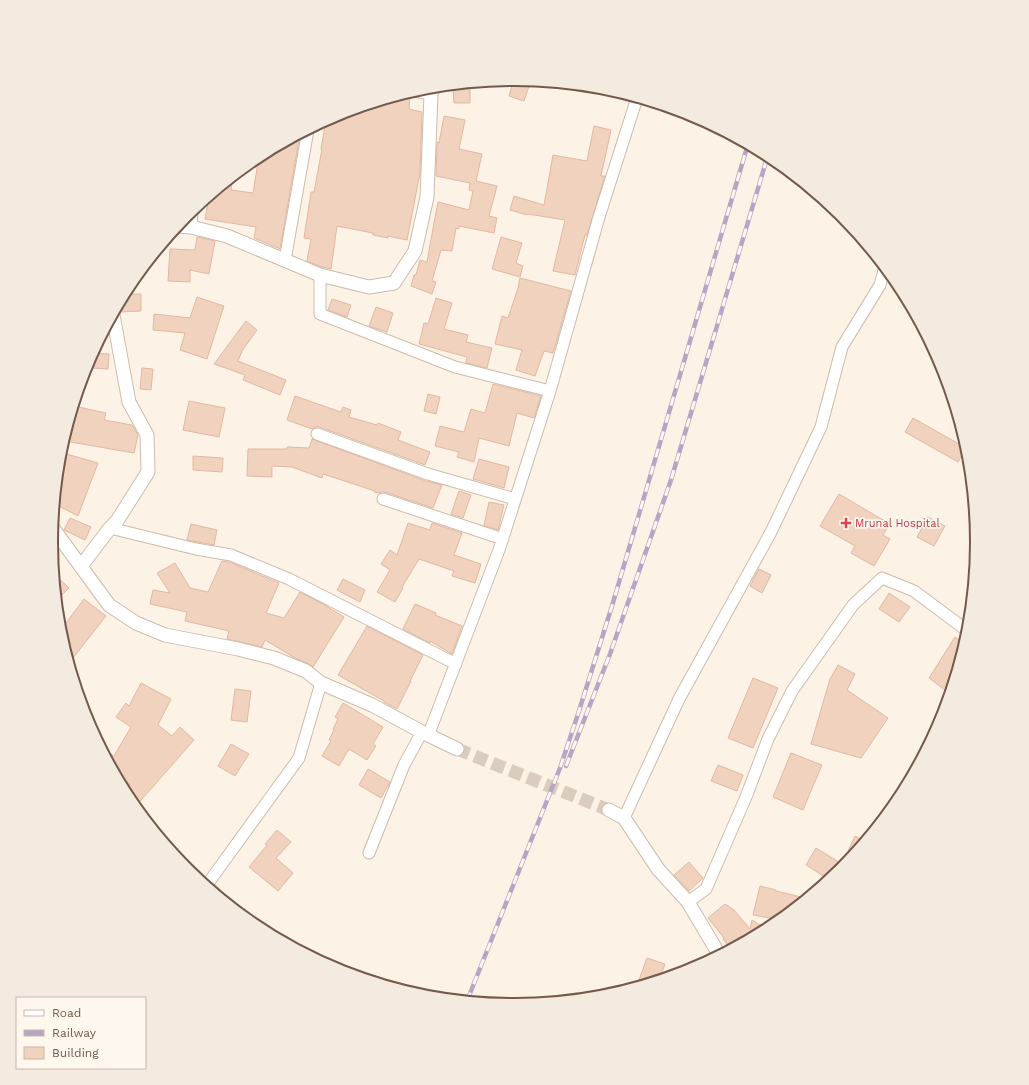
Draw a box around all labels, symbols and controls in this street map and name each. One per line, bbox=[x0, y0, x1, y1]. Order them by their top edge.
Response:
marker: Mrunal Hospital bbox=[840, 517, 852, 529]
place label: Mrunal Hospital bbox=[855, 517, 940, 530]
legend bbox=[16, 997, 146, 1069]
text: Road bbox=[52, 1006, 81, 1020]
text: Railway bbox=[52, 1026, 97, 1040]
text: Building bbox=[52, 1046, 99, 1060]

